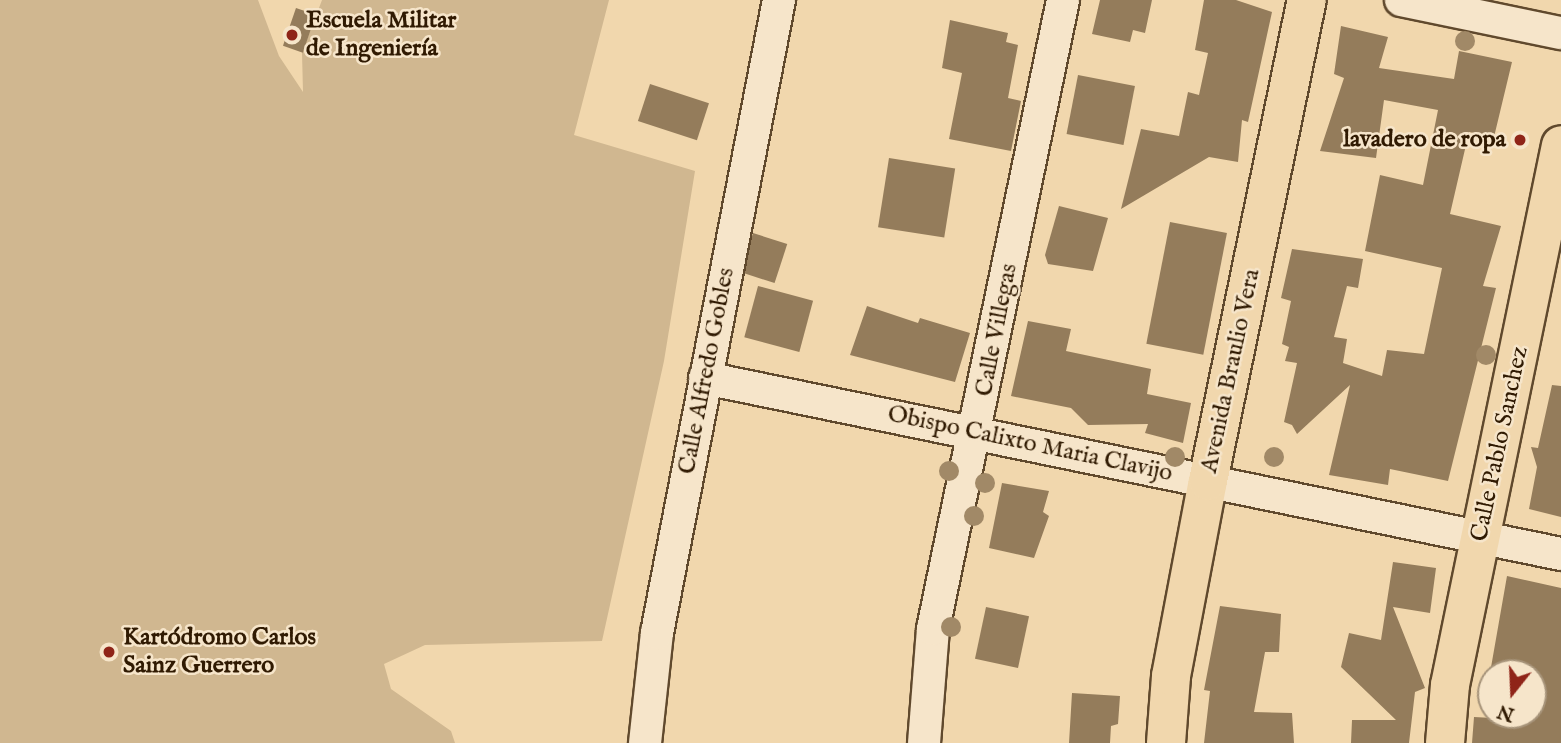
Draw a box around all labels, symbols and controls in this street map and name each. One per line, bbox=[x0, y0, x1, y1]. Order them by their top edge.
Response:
place label: Escuela Militar de Ingeniería bbox=[306, 7, 456, 63]
marker: Escuela Militar de Ingeniería bbox=[284, 27, 300, 43]
place label: lavadero de ropa bbox=[1343, 126, 1506, 154]
marker: lavadero de ropa bbox=[1512, 132, 1528, 148]
street label: Calle Villegas bbox=[970, 261, 1024, 399]
street label: Calle Alfredo Gobles bbox=[673, 265, 741, 477]
street label: Avenida Braulio Vera bbox=[1195, 266, 1267, 476]
street label: Calle Pablo Sanchez bbox=[1465, 344, 1535, 544]
street label: Obispo Calixto Maria Clavijo bbox=[885, 400, 1175, 488]
place label: Kartódromo Carlos Sainz Guerrero bbox=[123, 624, 316, 680]
marker: Kartódromo Carlos Sainz Guerrero bbox=[101, 644, 117, 660]
north arrow bbox=[1477, 659, 1547, 729]
text: N bbox=[1495, 698, 1518, 726]

